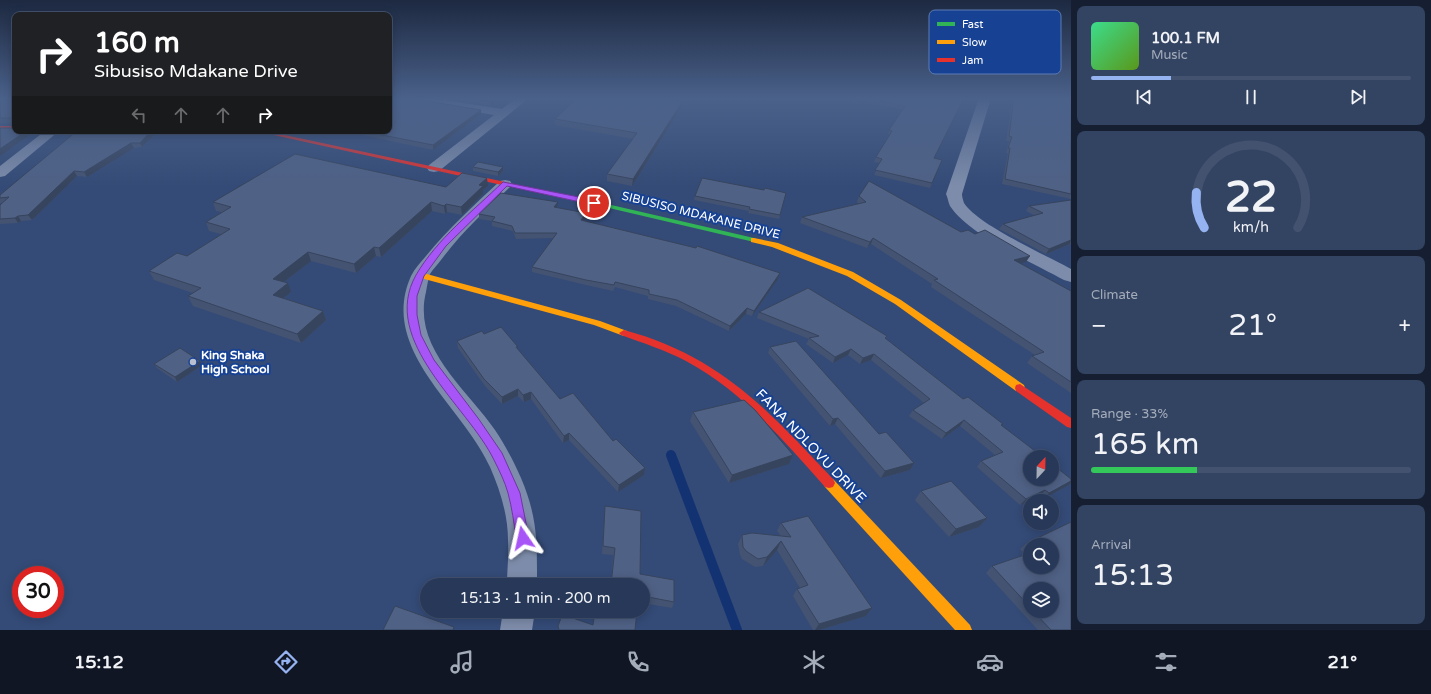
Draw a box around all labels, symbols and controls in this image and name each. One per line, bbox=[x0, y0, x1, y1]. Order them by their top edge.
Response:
legend bbox=[929, 10, 1061, 74]
text: Fast bbox=[962, 18, 983, 31]
text: 160 m bbox=[94, 26, 180, 60]
icon: right bbox=[28, 28, 80, 80]
text: 100.1 FM bbox=[1151, 29, 1220, 47]
text: Slow bbox=[962, 36, 987, 49]
text: Music bbox=[1151, 47, 1188, 63]
text: Jam bbox=[962, 54, 983, 67]
text: Sibusiso Mdakane Drive bbox=[94, 60, 298, 82]
icon: previous bbox=[1133, 86, 1155, 108]
icon: pause bbox=[1240, 86, 1262, 108]
icon: next bbox=[1347, 86, 1369, 108]
icon: left bbox=[128, 104, 150, 126]
icon: ahead bbox=[170, 104, 192, 126]
icon: ahead bbox=[212, 104, 234, 126]
icon: right bbox=[254, 104, 276, 126]
text: 22 bbox=[1225, 173, 1277, 223]
pin bbox=[577, 186, 611, 220]
street label: SIBUSISO MDAKANE DRIVE bbox=[620, 189, 782, 242]
icon: arrive bbox=[583, 192, 605, 214]
text: km/h bbox=[1233, 219, 1269, 236]
text: Climate bbox=[1091, 287, 1138, 303]
text: 21° bbox=[1228, 307, 1277, 344]
text: − bbox=[1091, 313, 1107, 339]
text: + bbox=[1399, 313, 1411, 339]
place label: King Shaka High School bbox=[201, 348, 270, 377]
marker: King Shaka High School bbox=[188, 357, 198, 367]
street label: FANA NDLOVU DRIVE bbox=[752, 386, 870, 506]
text: Range · 33% bbox=[1091, 406, 1168, 422]
text: 165 km bbox=[1091, 426, 1199, 463]
north arrow bbox=[1023, 450, 1059, 486]
map controls bbox=[1023, 450, 1059, 618]
button: sound bbox=[1023, 494, 1059, 530]
position arrow bbox=[502, 517, 544, 559]
text: Arrival bbox=[1091, 537, 1131, 553]
button: search bbox=[1023, 538, 1059, 574]
text: 15:13 bbox=[1091, 557, 1174, 594]
speed limit sign: 30 bbox=[12, 566, 64, 618]
button: layers bbox=[1023, 582, 1059, 618]
text: 15:13 · 1 min · 200 m bbox=[460, 589, 610, 607]
icon: directions bbox=[272, 648, 300, 676]
icon: music bbox=[448, 648, 476, 676]
icon: phone bbox=[624, 648, 652, 676]
icon: climate bbox=[800, 648, 828, 676]
icon: car bbox=[976, 648, 1004, 676]
icon: filters bbox=[1152, 648, 1180, 676]
text: 15:12 bbox=[74, 651, 124, 673]
text: 21° bbox=[1328, 651, 1357, 673]

